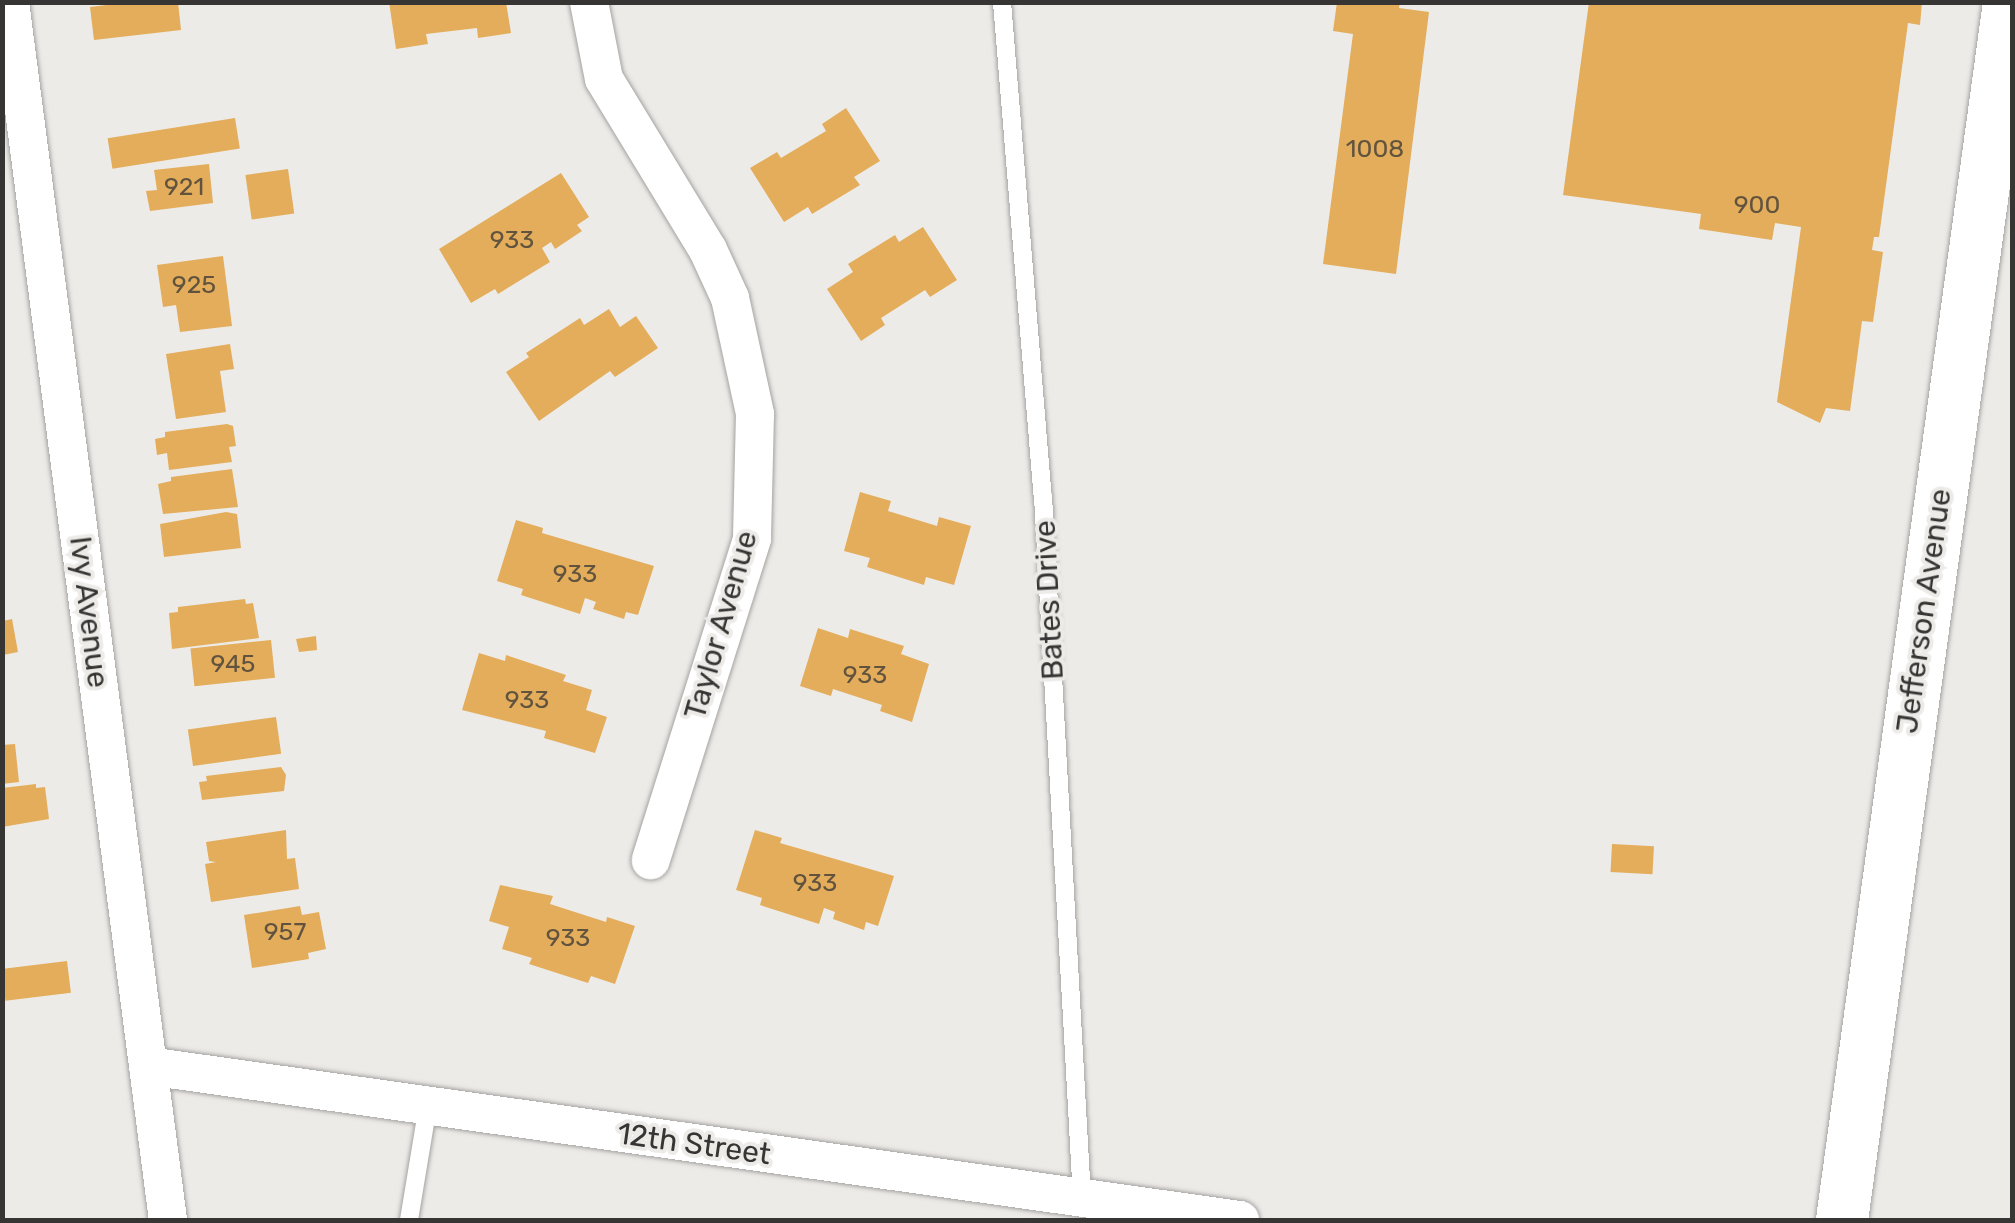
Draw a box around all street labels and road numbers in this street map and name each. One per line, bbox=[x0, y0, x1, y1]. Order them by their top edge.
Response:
street label: Jefferson Avenue bbox=[1889, 486, 1959, 736]
street label: Bates Drive bbox=[1027, 519, 1071, 681]
street label: Taylor Avenue bbox=[677, 526, 765, 724]
street label: Ivy Avenue bbox=[62, 533, 116, 691]
street label: 12th Street bbox=[615, 1115, 773, 1173]

